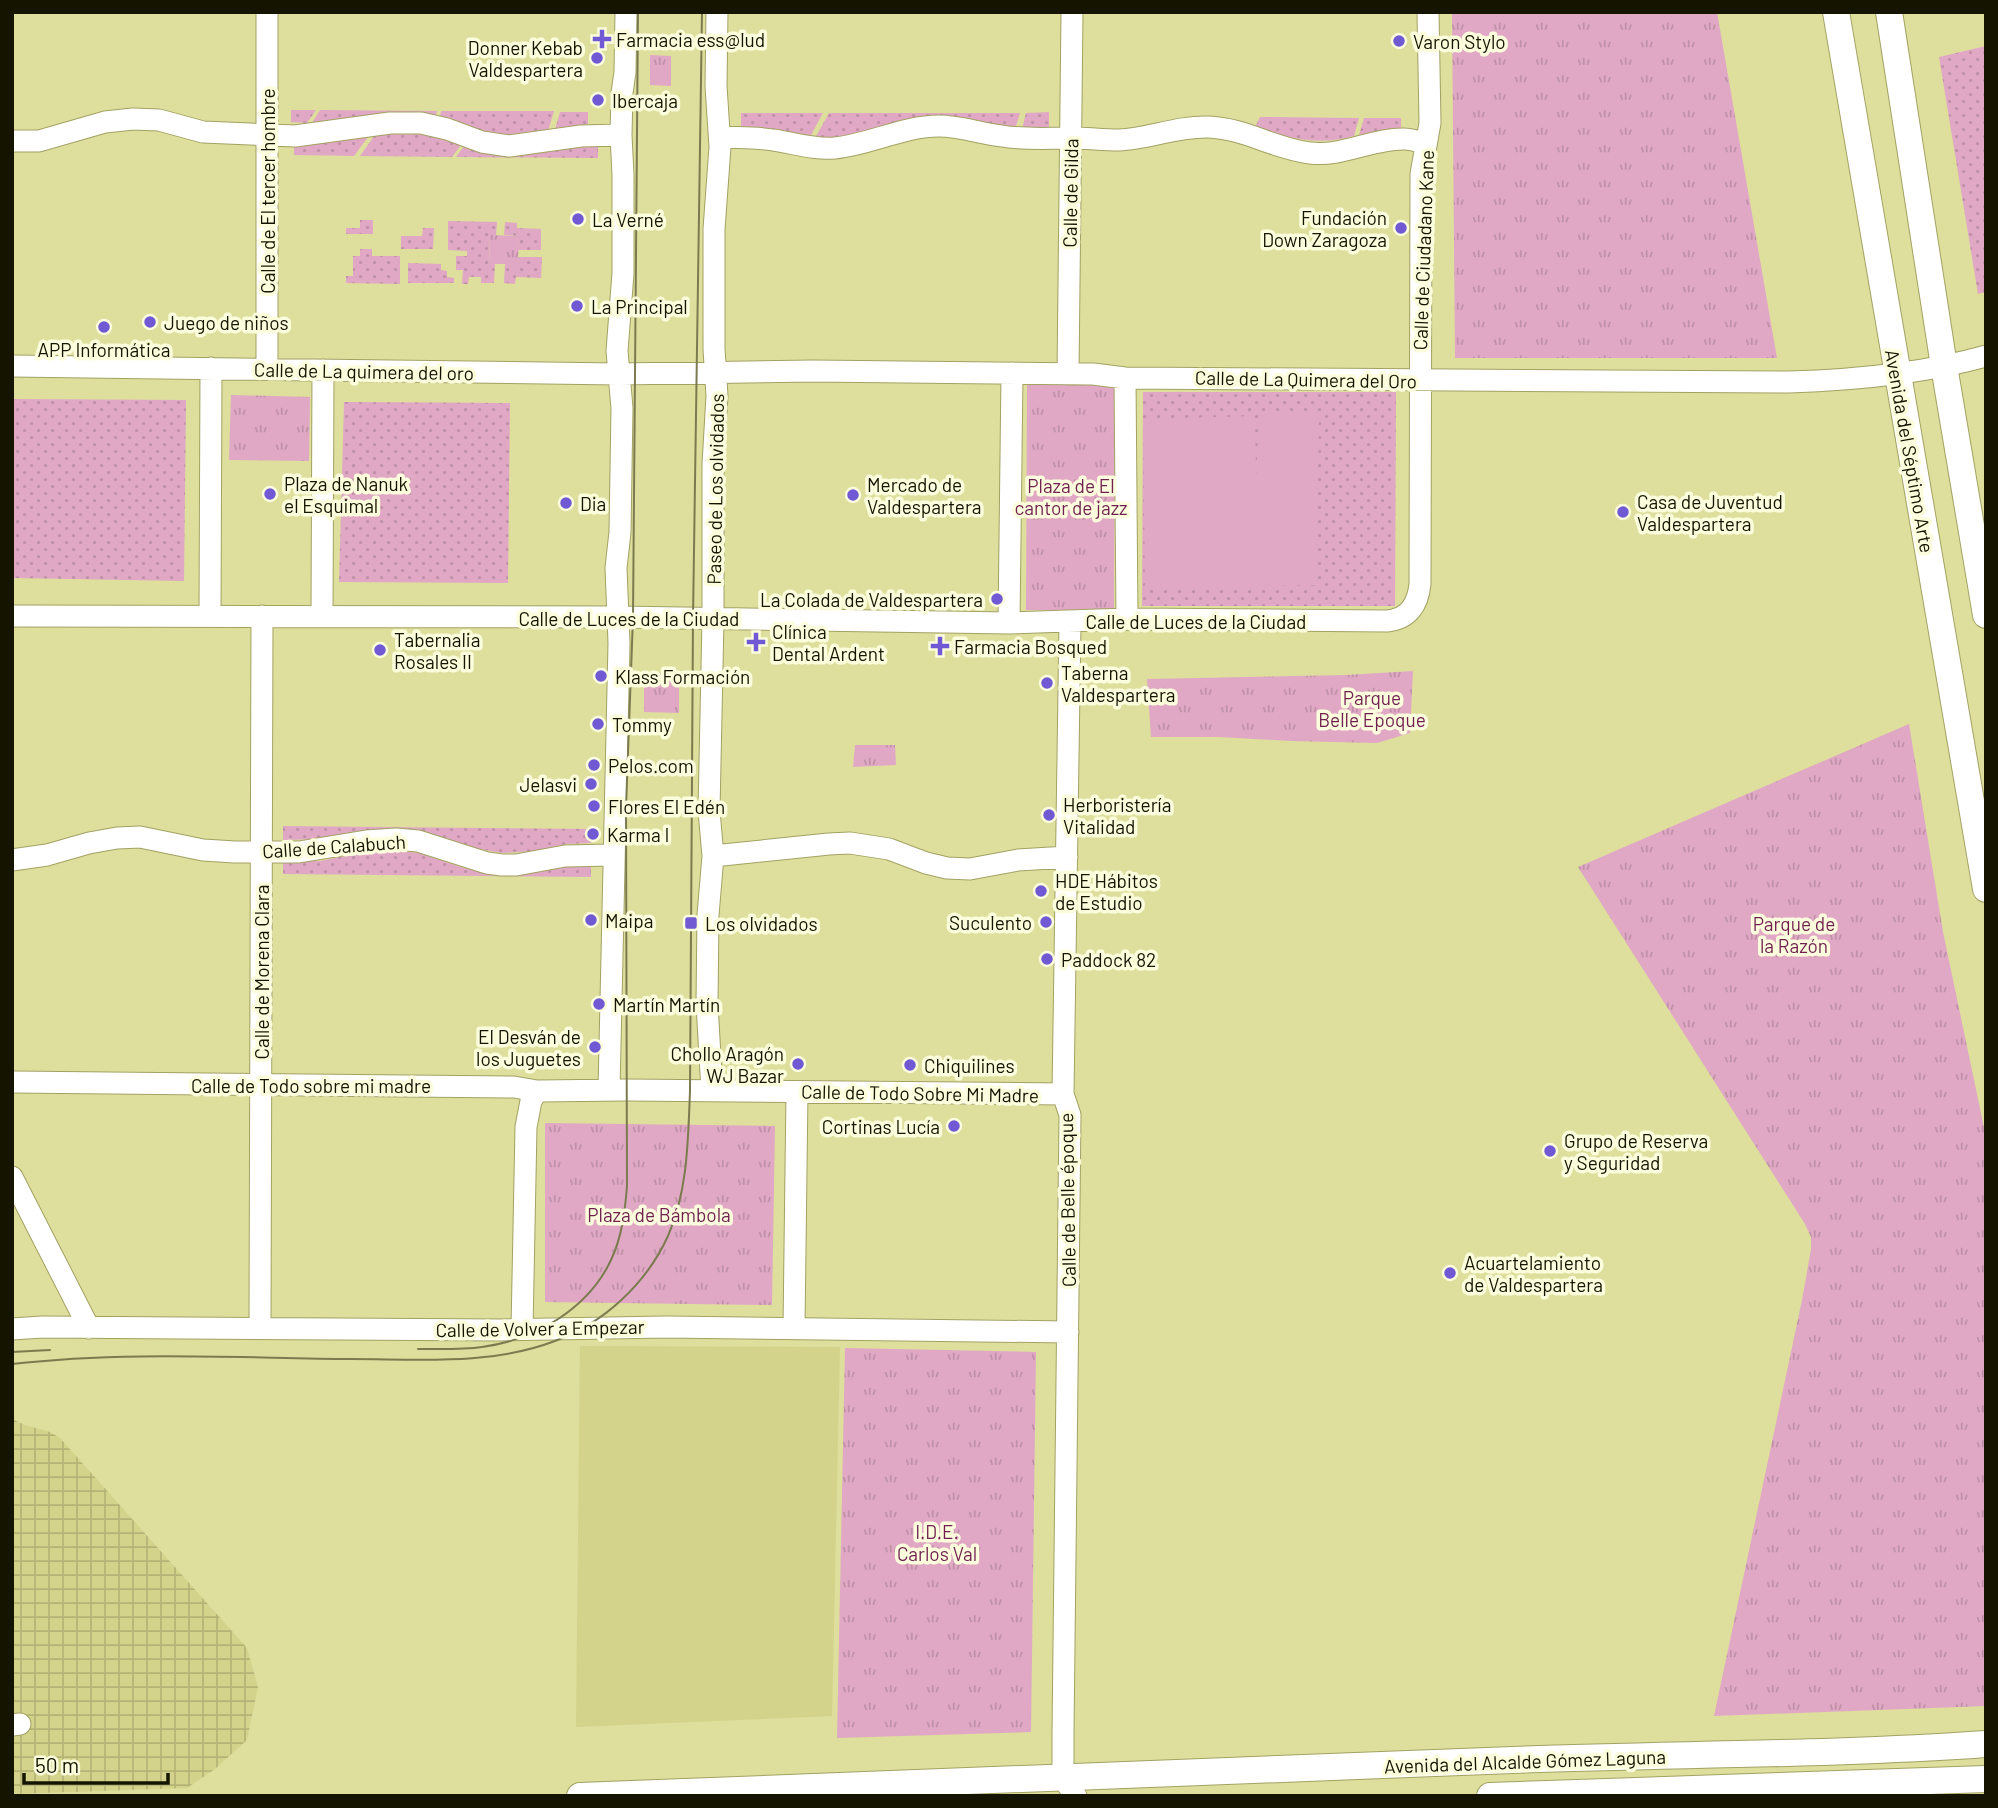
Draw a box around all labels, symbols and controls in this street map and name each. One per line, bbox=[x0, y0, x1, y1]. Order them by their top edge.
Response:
place label: Farmacia ess@lud bbox=[616, 28, 765, 51]
place label: Varon Stylo bbox=[1413, 30, 1506, 53]
marker: Farmacia ess@lud bbox=[594, 31, 610, 47]
marker: Varon Stylo bbox=[1391, 33, 1407, 49]
place label: Donner Kebab Valdespartera bbox=[468, 36, 583, 81]
marker: Donner Kebab Valdespartera bbox=[589, 50, 605, 66]
street label: Calle de El tercer hombre bbox=[256, 88, 279, 294]
place label: Ibercaja bbox=[612, 89, 678, 112]
marker: Ibercaja bbox=[590, 92, 606, 108]
street label: Calle de Gilda bbox=[1058, 138, 1082, 248]
street label: Calle de Ciudadano Kane bbox=[1408, 149, 1438, 351]
place label: Fundación Down Zaragoza bbox=[1262, 206, 1387, 251]
place label: La Verné bbox=[592, 208, 664, 231]
marker: La Verné bbox=[570, 211, 586, 227]
marker: Fundación Down Zaragoza bbox=[1393, 220, 1409, 236]
place label: La Principal bbox=[591, 295, 688, 318]
marker: La Principal bbox=[569, 298, 585, 314]
place label: Juego de niños bbox=[164, 311, 289, 334]
marker: Juego de niños bbox=[142, 314, 158, 330]
marker: APP Informática bbox=[96, 319, 112, 335]
place label: APP Informática bbox=[38, 338, 170, 361]
street label: Avenida del Séptimo Arte bbox=[1881, 347, 1939, 555]
street label: Calle de La quimera del oro bbox=[254, 358, 474, 384]
street label: Calle de La Quimera del Oro bbox=[1195, 366, 1417, 392]
street label: Paseo de Los olvidados bbox=[702, 393, 728, 585]
place label: Plaza de Nanuk el Esquimal bbox=[284, 472, 408, 517]
place label: Mercado de Valdespartera bbox=[867, 473, 982, 518]
park label: Plaza de El cantor de jazz bbox=[1014, 474, 1128, 519]
marker: Plaza de Nanuk el Esquimal bbox=[262, 486, 278, 502]
marker: Mercado de Valdespartera bbox=[845, 487, 861, 503]
place label: Casa de Juventud Valdespartera bbox=[1637, 490, 1783, 535]
place label: Dia bbox=[580, 492, 606, 515]
marker: Dia bbox=[558, 495, 574, 511]
marker: Casa de Juventud Valdespartera bbox=[1615, 504, 1631, 520]
place label: La Colada de Valdespartera bbox=[760, 588, 983, 611]
marker: La Colada de Valdespartera bbox=[989, 591, 1005, 607]
street label: Calle de Luces de la Ciudad bbox=[519, 607, 739, 630]
street label: Calle de Luces de la Ciudad bbox=[1086, 610, 1306, 633]
place label: Clínica Dental Ardent bbox=[772, 620, 885, 665]
place label: Tabernalia Rosales II bbox=[394, 628, 480, 673]
marker: Clínica Dental Ardent bbox=[746, 632, 766, 652]
place label: Farmacia Bosqued bbox=[954, 635, 1107, 658]
marker: Farmacia Bosqued bbox=[932, 638, 948, 654]
marker: Tabernalia Rosales II bbox=[372, 642, 388, 658]
place label: Taberna Valdespartera bbox=[1061, 661, 1176, 706]
place label: Klass Formación bbox=[615, 665, 750, 688]
marker: Klass Formación bbox=[593, 668, 609, 684]
marker: Taberna Valdespartera bbox=[1039, 675, 1055, 691]
park label: Parque Belle Epoque bbox=[1318, 686, 1426, 731]
place label: Tommy bbox=[612, 713, 672, 736]
marker: Tommy bbox=[590, 716, 606, 732]
place label: Pelos.com bbox=[608, 754, 694, 777]
marker: Pelos.com bbox=[586, 757, 602, 773]
place label: Jelasvi bbox=[519, 773, 577, 796]
marker: Jelasvi bbox=[583, 776, 599, 792]
place label: Herboristería Vitalidad bbox=[1063, 793, 1171, 838]
place label: Flores El Edén bbox=[608, 795, 725, 818]
marker: Flores El Edén bbox=[586, 798, 602, 814]
marker: Herboristería Vitalidad bbox=[1041, 807, 1057, 823]
place label: Karma I bbox=[607, 823, 669, 846]
marker: Karma I bbox=[585, 826, 601, 842]
street label: Calle de Calabuch bbox=[261, 830, 407, 862]
place label: HDE Hábitos de Estudio bbox=[1055, 869, 1158, 914]
marker: HDE Hábitos de Estudio bbox=[1033, 883, 1049, 899]
street label: Calle de Morena Clara bbox=[250, 885, 273, 1059]
place label: Maipa bbox=[605, 909, 653, 932]
place label: Suculento bbox=[949, 911, 1032, 934]
marker: Maipa bbox=[583, 912, 599, 928]
place label: Los olvidados bbox=[705, 912, 818, 935]
park label: Parque de la Razón bbox=[1753, 912, 1835, 957]
marker: Suculento bbox=[1038, 914, 1054, 930]
marker: Los olvidados bbox=[683, 915, 699, 931]
place label: Paddock 82 bbox=[1061, 948, 1156, 971]
marker: Paddock 82 bbox=[1039, 951, 1055, 967]
place label: Martín Martín bbox=[613, 993, 720, 1016]
marker: Martín Martín bbox=[591, 996, 607, 1012]
place label: El Desván de los Juguetes bbox=[476, 1025, 581, 1070]
marker: El Desván de los Juguetes bbox=[587, 1039, 603, 1055]
place label: Chollo Aragón WJ Bazar bbox=[670, 1042, 784, 1087]
place label: Chiquilines bbox=[924, 1054, 1015, 1077]
marker: Chollo Aragón WJ Bazar bbox=[790, 1056, 806, 1072]
marker: Chiquilines bbox=[902, 1057, 918, 1073]
street label: Calle de Todo sobre mi madre bbox=[191, 1074, 431, 1097]
street label: Calle de Todo Sobre Mi Madre bbox=[801, 1079, 1039, 1107]
street label: Calle de Belle époque bbox=[1054, 1113, 1080, 1287]
place label: Cortinas Lucía bbox=[822, 1115, 940, 1138]
marker: Cortinas Lucía bbox=[946, 1118, 962, 1134]
place label: Grupo de Reserva y Seguridad bbox=[1564, 1129, 1708, 1174]
marker: Grupo de Reserva y Seguridad bbox=[1542, 1143, 1558, 1159]
park label: Plaza de Bámbola bbox=[587, 1203, 731, 1226]
place label: Acuartelamiento de Valdespartera bbox=[1464, 1251, 1603, 1296]
marker: Acuartelamiento de Valdespartera bbox=[1442, 1265, 1458, 1281]
street label: Calle de Volver a Empezar bbox=[435, 1315, 645, 1341]
park label: I.D.E. Carlos Val bbox=[897, 1520, 977, 1565]
scale bar bbox=[24, 1742, 168, 1786]
street label: Avenida del Alcalde Gómez Laguna bbox=[1384, 1745, 1666, 1777]
text: 50 m bbox=[35, 1752, 79, 1777]

